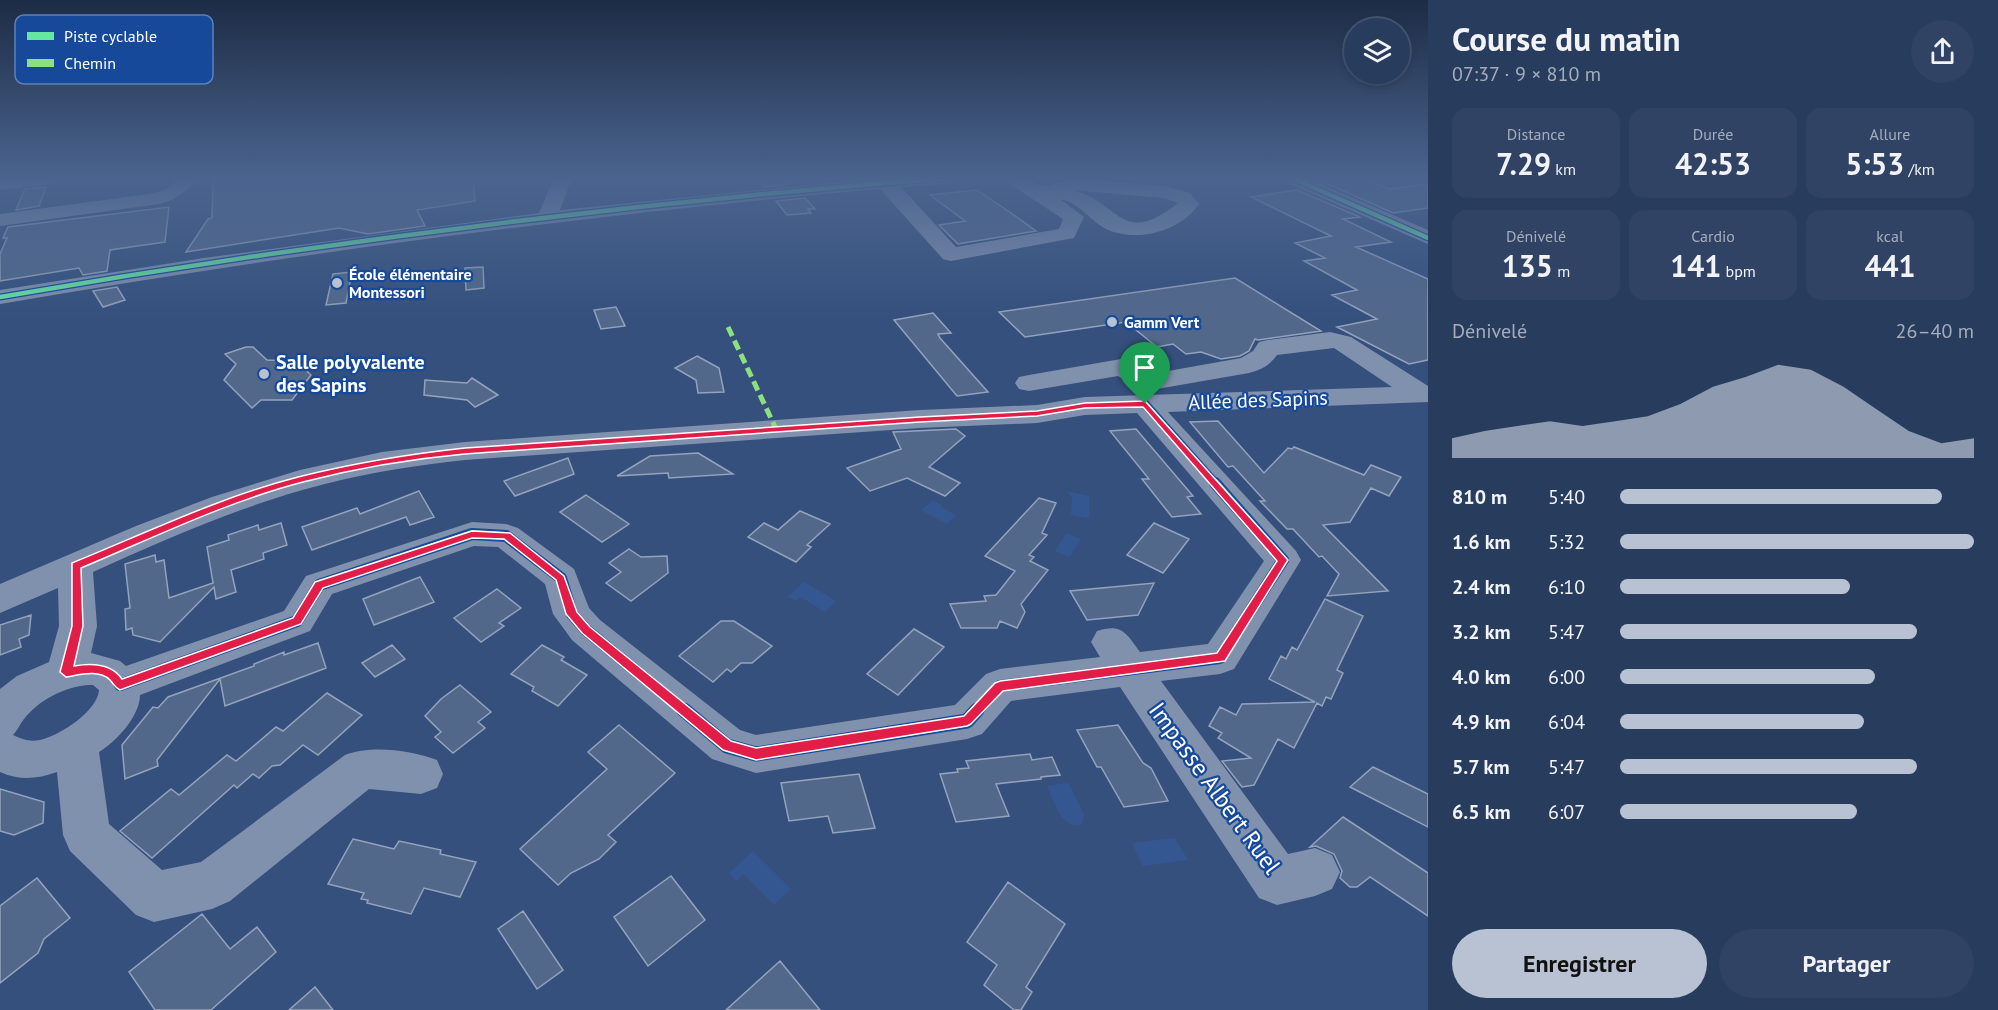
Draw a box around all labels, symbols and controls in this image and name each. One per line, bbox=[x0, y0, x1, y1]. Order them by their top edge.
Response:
legend bbox=[15, 15, 213, 84]
text: Course du matin bbox=[1452, 17, 1681, 60]
map controls bbox=[1344, 18, 1410, 84]
button: layers bbox=[1344, 18, 1410, 84]
button: share bbox=[1911, 20, 1974, 83]
text: Piste cyclable bbox=[64, 26, 157, 46]
text: Chemin bbox=[64, 53, 116, 73]
text: 07:37 · 9 × 810 m bbox=[1452, 61, 1601, 87]
text: Distance bbox=[1507, 124, 1565, 144]
text: Durée bbox=[1693, 124, 1733, 144]
text: Allure bbox=[1870, 124, 1910, 144]
text: 7.29 bbox=[1496, 144, 1551, 183]
text: 42:53 bbox=[1675, 144, 1751, 183]
text: 5:53 bbox=[1845, 144, 1904, 183]
text: km bbox=[1551, 159, 1576, 179]
text: /km bbox=[1904, 159, 1935, 179]
text: Dénivelé bbox=[1506, 226, 1566, 246]
text: Cardio bbox=[1691, 226, 1735, 246]
text: kcal bbox=[1876, 226, 1904, 246]
text: 135 bbox=[1502, 246, 1553, 285]
text: 141 bbox=[1670, 246, 1721, 285]
text: 441 bbox=[1864, 246, 1916, 285]
text: m bbox=[1553, 261, 1570, 281]
text: bpm bbox=[1721, 261, 1756, 281]
place label: École élémentaire Montessori bbox=[349, 264, 472, 302]
marker: École élémentaire Montessori bbox=[330, 276, 344, 290]
place label: Gamm Vert bbox=[1124, 312, 1200, 332]
marker: Gamm Vert bbox=[1105, 315, 1119, 329]
text: Dénivelé bbox=[1452, 318, 1527, 344]
text: 26–40 m bbox=[1896, 318, 1974, 344]
pin bbox=[1119, 342, 1170, 404]
place label: Salle polyvalente des Sapins bbox=[276, 349, 425, 398]
icon: arrive bbox=[1128, 351, 1161, 384]
marker: Salle polyvalente des Sapins bbox=[257, 367, 271, 381]
street label: Allée des Sapins bbox=[1188, 385, 1328, 415]
text: 810 m bbox=[1452, 484, 1507, 510]
text: 5:40 bbox=[1548, 484, 1585, 510]
text: 1.6 km bbox=[1452, 529, 1511, 555]
text: 5:32 bbox=[1548, 529, 1585, 555]
text: 2.4 km bbox=[1452, 574, 1511, 600]
text: 6:10 bbox=[1548, 574, 1585, 600]
text: 3.2 km bbox=[1452, 619, 1511, 645]
text: 5:47 bbox=[1548, 619, 1585, 645]
text: 4.0 km bbox=[1452, 664, 1511, 690]
text: 6:00 bbox=[1548, 664, 1585, 690]
street label: Impasse Albert Ruel bbox=[1142, 696, 1288, 880]
text: 4.9 km bbox=[1452, 709, 1511, 735]
text: 6:04 bbox=[1548, 709, 1585, 735]
text: 5.7 km bbox=[1452, 754, 1510, 780]
text: 5:47 bbox=[1548, 754, 1585, 780]
text: 6.5 km bbox=[1452, 799, 1511, 825]
text: 6:07 bbox=[1548, 799, 1585, 825]
button: Enregistrer bbox=[1452, 929, 1707, 998]
button: Partager bbox=[1719, 929, 1974, 998]

